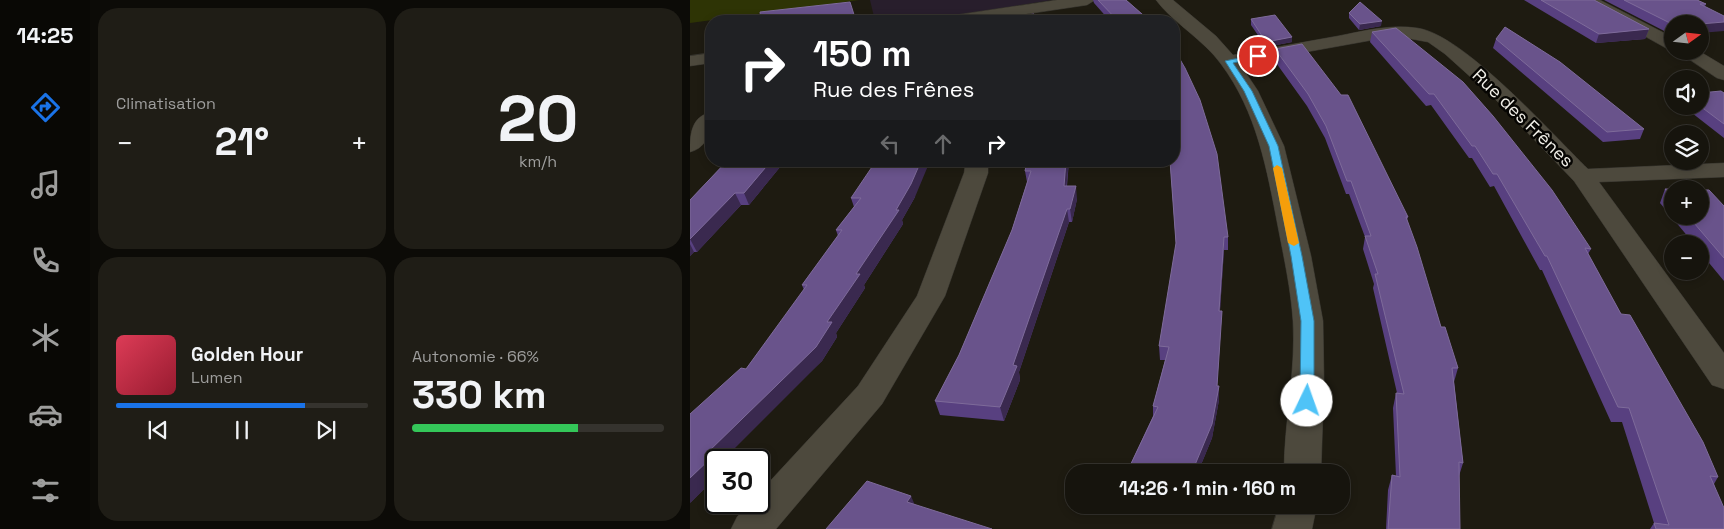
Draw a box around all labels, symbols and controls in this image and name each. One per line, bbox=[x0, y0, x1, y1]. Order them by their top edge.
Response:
north arrow bbox=[1664, 15, 1709, 60]
map controls bbox=[1664, 15, 1709, 280]
text: 14:25 bbox=[17, 21, 73, 49]
text: 150 m bbox=[813, 32, 911, 76]
icon: right bbox=[730, 35, 795, 100]
pin bbox=[1237, 35, 1279, 77]
icon: arrive bbox=[1244, 42, 1272, 70]
street label: Rue des Frênes bbox=[1468, 64, 1579, 172]
button: sound bbox=[1664, 70, 1709, 115]
text: Rue des Frênes bbox=[813, 75, 974, 103]
text: 20 bbox=[498, 77, 578, 160]
icon: directions bbox=[28, 90, 63, 125]
text: Climatisation bbox=[116, 93, 216, 114]
text: 21° bbox=[215, 118, 269, 166]
text: − bbox=[116, 125, 133, 161]
text: + bbox=[351, 125, 368, 161]
button: layers bbox=[1664, 125, 1709, 170]
icon: left bbox=[876, 130, 904, 158]
icon: ahead bbox=[929, 130, 957, 158]
icon: right bbox=[982, 130, 1010, 158]
text: km/h bbox=[519, 151, 557, 172]
icon: music bbox=[28, 167, 63, 202]
button: + bbox=[1664, 180, 1709, 225]
button: − bbox=[1664, 235, 1709, 280]
icon: phone bbox=[28, 243, 63, 278]
icon: climate bbox=[28, 320, 63, 355]
text: Golden Hour bbox=[191, 342, 303, 367]
text: Autonomie · 66% bbox=[412, 346, 539, 367]
text: Lumen bbox=[191, 367, 243, 388]
text: 330 km bbox=[412, 371, 546, 419]
position arrow bbox=[1280, 374, 1332, 426]
icon: car bbox=[28, 397, 63, 432]
icon: previous bbox=[144, 416, 172, 444]
icon: pause bbox=[228, 416, 256, 444]
icon: next bbox=[312, 416, 340, 444]
speed limit sign: 30 bbox=[705, 449, 770, 514]
icon: filters bbox=[28, 473, 63, 508]
text: 14:26 · 1 min · 160 m bbox=[1119, 476, 1296, 501]

